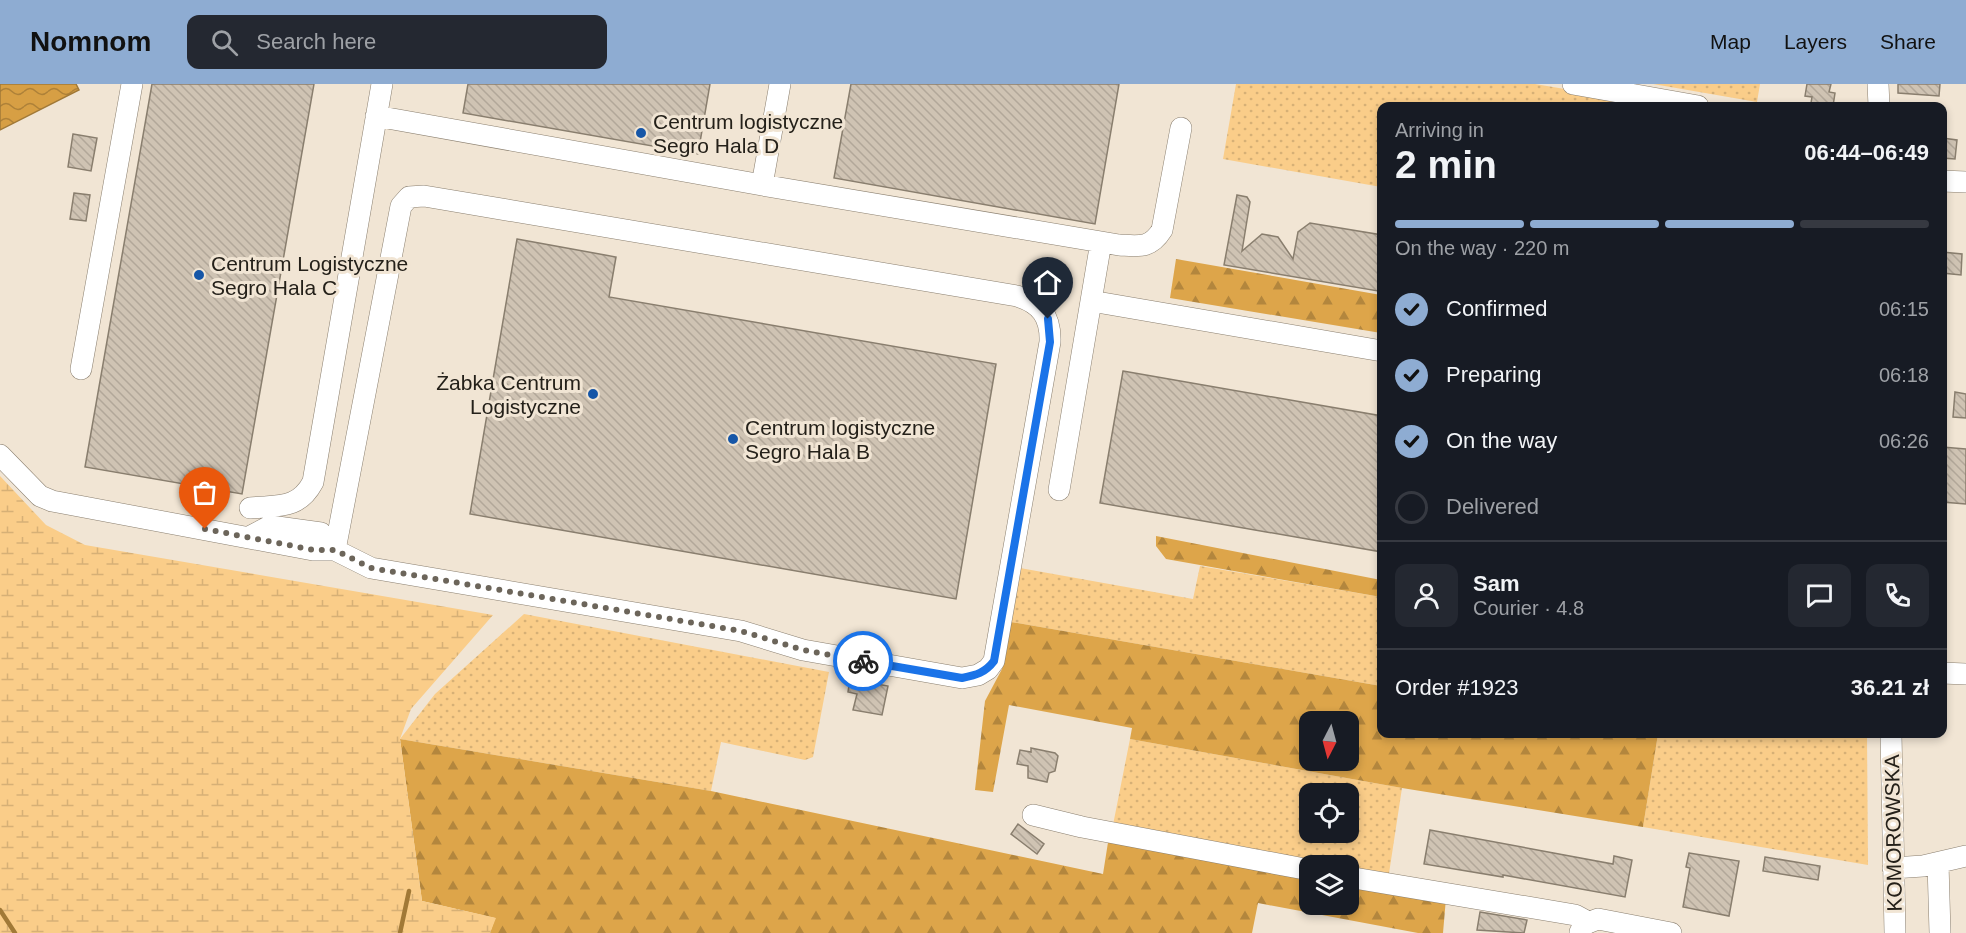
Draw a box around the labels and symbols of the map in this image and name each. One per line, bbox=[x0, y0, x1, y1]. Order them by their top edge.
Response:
place label: Centrum logistyczne Segro Hala D bbox=[653, 110, 843, 157]
marker: Centrum logistyczne Segro Hala D bbox=[634, 126, 648, 140]
place label: Centrum Logistyczne Segro Hala C bbox=[211, 252, 408, 299]
pin bbox=[1022, 257, 1073, 319]
marker: Centrum Logistyczne Segro Hala C bbox=[192, 268, 206, 282]
place label: Żabka Centrum Logistyczne bbox=[436, 371, 581, 418]
marker: Żabka Centrum Logistyczne bbox=[586, 387, 600, 401]
place label: Centrum logistyczne Segro Hala B bbox=[745, 416, 935, 463]
marker: Centrum logistyczne Segro Hala B bbox=[726, 432, 740, 446]
pin bbox=[179, 467, 230, 529]
courier bbox=[833, 631, 893, 691]
north arrow bbox=[1299, 711, 1359, 771]
street label: KOMOROWSKA bbox=[1880, 754, 1906, 912]

